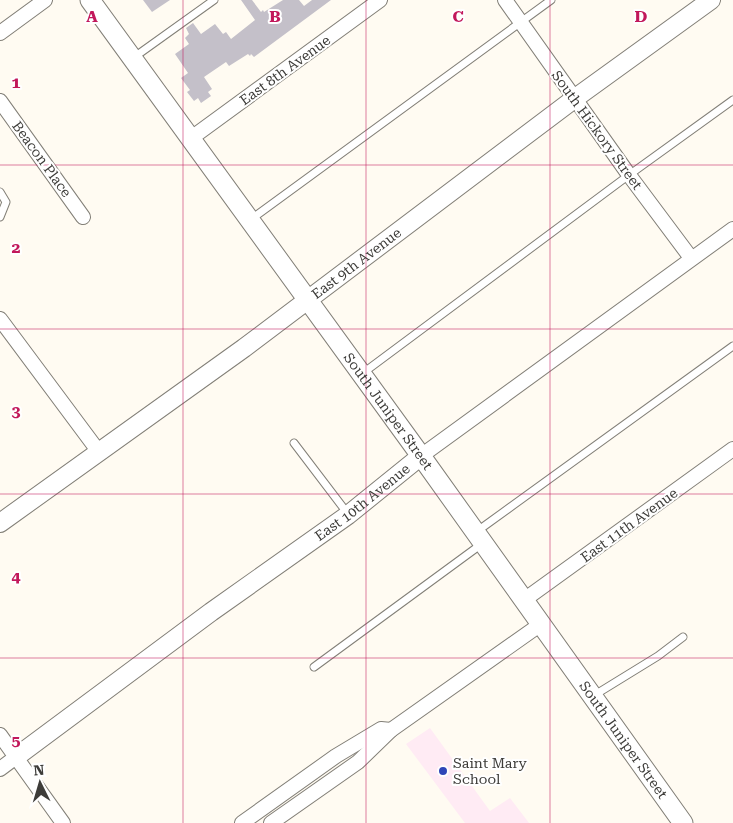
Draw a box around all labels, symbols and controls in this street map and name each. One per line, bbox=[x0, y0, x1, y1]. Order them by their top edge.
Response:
text: A bbox=[86, 7, 98, 26]
text: B bbox=[269, 7, 281, 26]
text: C bbox=[452, 7, 464, 26]
text: D bbox=[635, 7, 648, 26]
street label: East 8th Avenue bbox=[237, 32, 334, 108]
street label: South Hickory Street bbox=[548, 67, 646, 193]
text: 1 bbox=[12, 73, 21, 92]
street label: Beacon Place bbox=[9, 118, 75, 200]
street label: East 9th Avenue bbox=[308, 224, 405, 302]
text: 2 bbox=[12, 238, 21, 257]
street label: South Juniper Street bbox=[341, 350, 436, 473]
text: 3 bbox=[12, 402, 21, 421]
street label: East 10th Avenue bbox=[312, 460, 413, 544]
street label: East 11th Avenue bbox=[577, 484, 681, 565]
text: 4 bbox=[12, 567, 21, 586]
street label: South Juniper Street bbox=[576, 678, 671, 801]
text: 5 bbox=[12, 731, 21, 750]
place label: Saint Mary School bbox=[453, 755, 527, 787]
north arrow bbox=[15, 758, 65, 808]
text: N bbox=[33, 762, 45, 778]
marker: Saint Mary School bbox=[437, 765, 449, 777]

